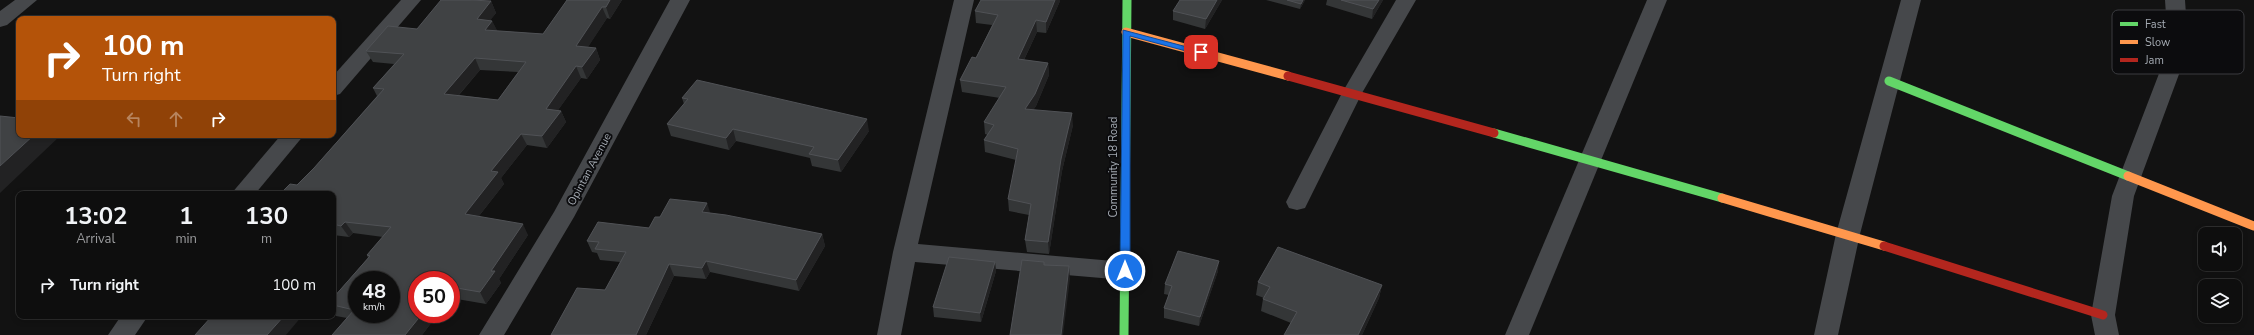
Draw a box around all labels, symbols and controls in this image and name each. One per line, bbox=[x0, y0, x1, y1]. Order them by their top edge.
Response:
legend bbox=[2112, 10, 2244, 74]
text: Fast bbox=[2145, 17, 2166, 32]
text: 100 m bbox=[102, 27, 185, 65]
icon: right bbox=[36, 32, 88, 84]
pin bbox=[1184, 35, 1218, 69]
text: Slow bbox=[2145, 35, 2170, 50]
icon: arrive bbox=[1190, 41, 1212, 63]
text: Jam bbox=[2144, 53, 2164, 68]
text: Turn right bbox=[102, 63, 181, 87]
icon: left bbox=[123, 108, 145, 130]
icon: ahead bbox=[165, 108, 187, 130]
icon: right bbox=[207, 108, 229, 130]
street label: Community 18 Road bbox=[1106, 117, 1121, 217]
street label: Opintan Avenue bbox=[564, 130, 615, 208]
text: 13:02 bbox=[64, 200, 127, 232]
text: 1 bbox=[179, 200, 193, 232]
text: 130 bbox=[245, 200, 288, 232]
map controls bbox=[2198, 227, 2242, 323]
button: sound bbox=[2198, 227, 2242, 271]
text: Arrival bbox=[76, 230, 115, 248]
text: min bbox=[175, 230, 197, 248]
text: m bbox=[261, 230, 272, 248]
position arrow bbox=[1104, 250, 1146, 292]
speed limit sign: 50 bbox=[408, 271, 460, 323]
icon: right bbox=[36, 274, 58, 296]
text: Turn right bbox=[70, 275, 139, 295]
text: 100 m bbox=[272, 275, 316, 295]
text: 48 bbox=[362, 278, 386, 305]
button: layers bbox=[2198, 279, 2242, 323]
text: km/h bbox=[363, 300, 385, 314]

